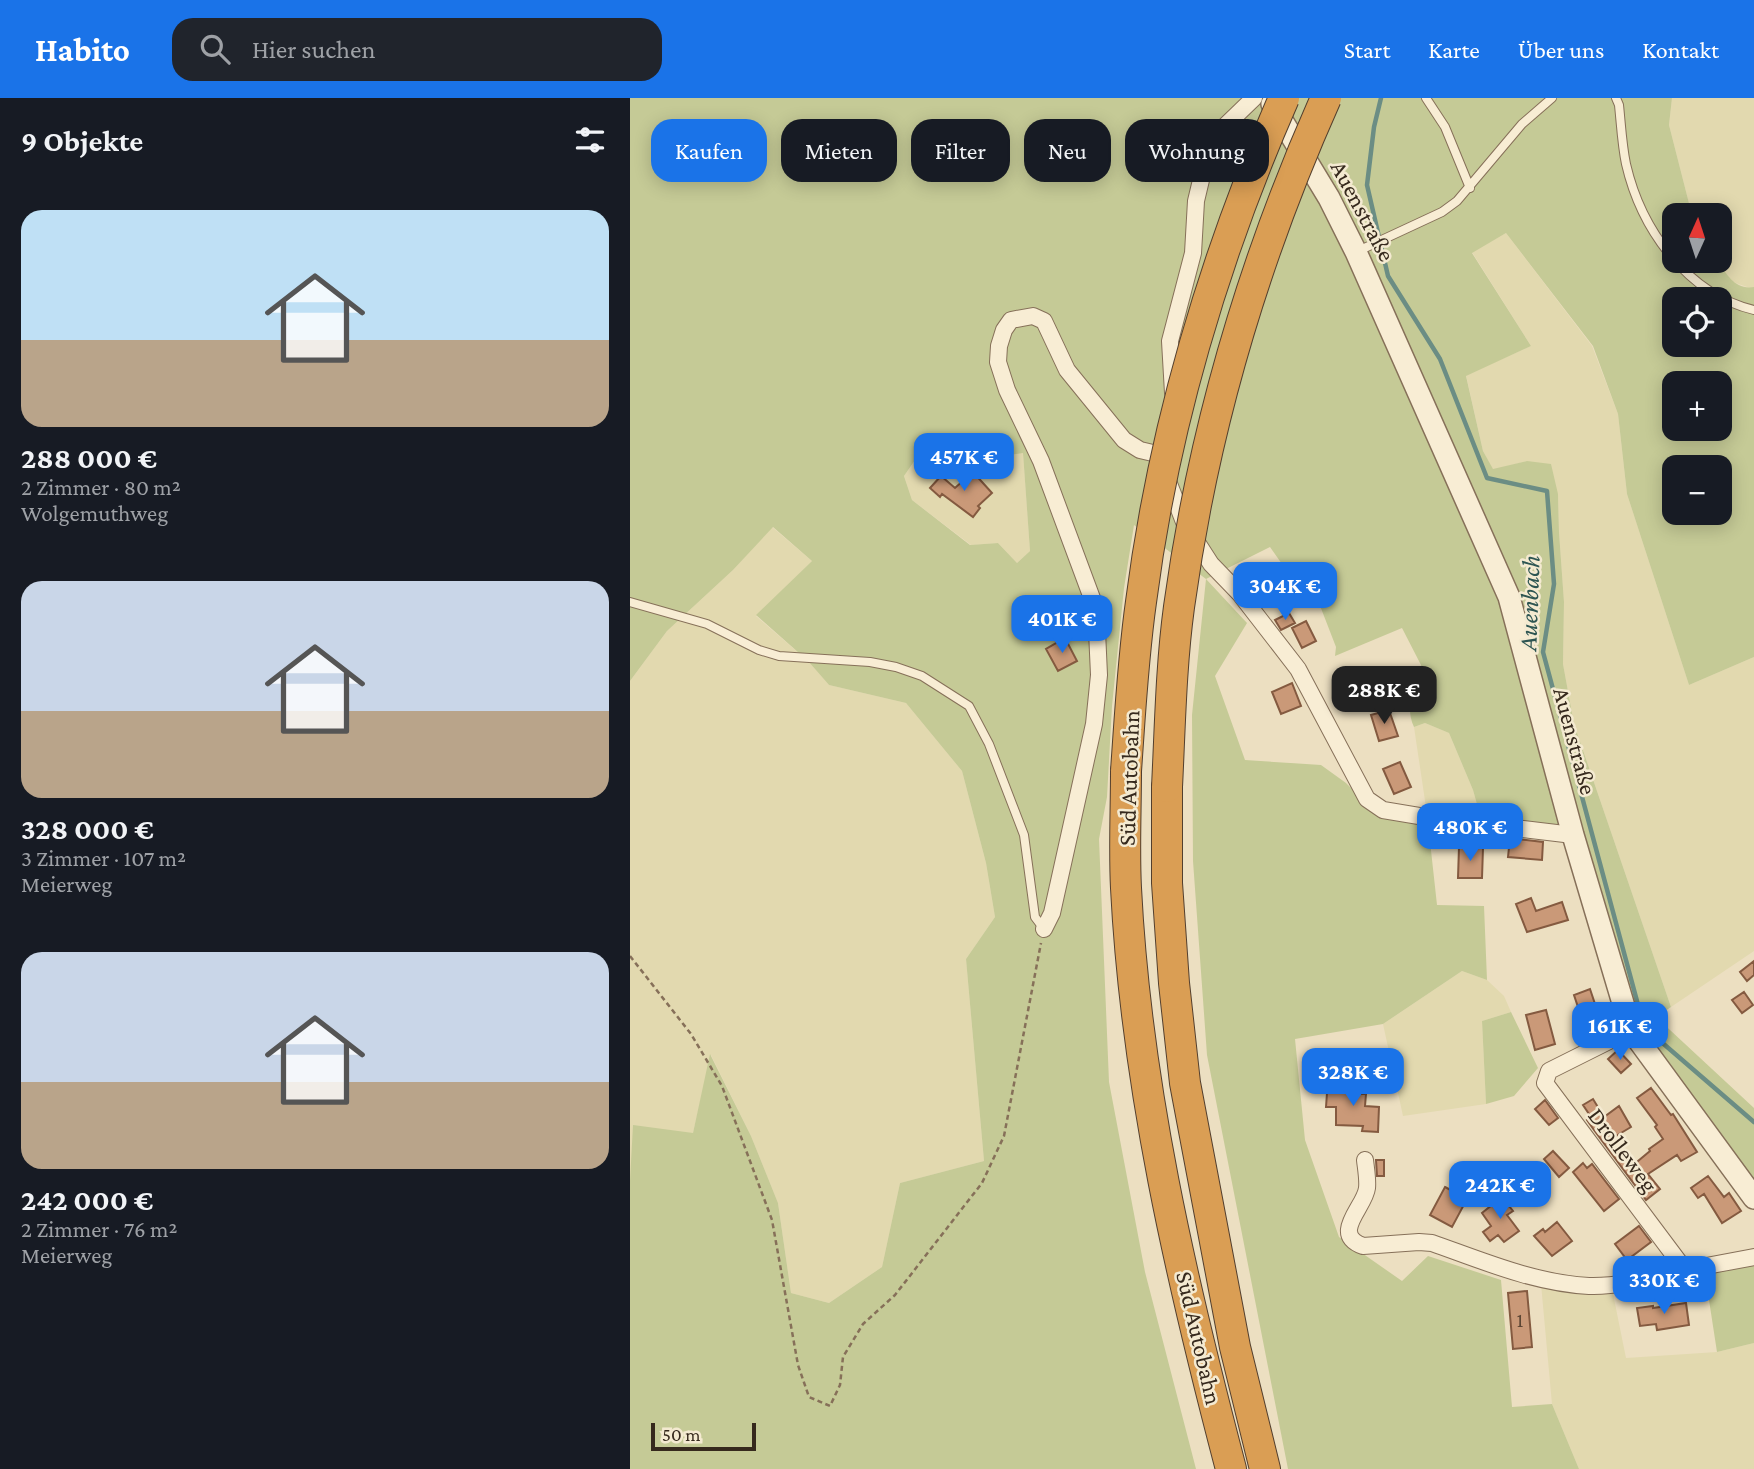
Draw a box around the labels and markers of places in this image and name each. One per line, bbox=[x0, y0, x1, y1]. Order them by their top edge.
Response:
pin: 457K € bbox=[907, 434, 1021, 493]
pin: 304K € bbox=[1228, 562, 1342, 622]
pin: 401K € bbox=[1005, 596, 1119, 655]
pin: 288K € bbox=[1327, 666, 1441, 726]
pin: 480K € bbox=[1413, 804, 1527, 863]
pin: 161K € bbox=[1563, 1002, 1677, 1062]
pin: 328K € bbox=[1296, 1048, 1410, 1108]
pin: 242K € bbox=[1443, 1162, 1557, 1221]
pin: 330K € bbox=[1607, 1256, 1721, 1316]

